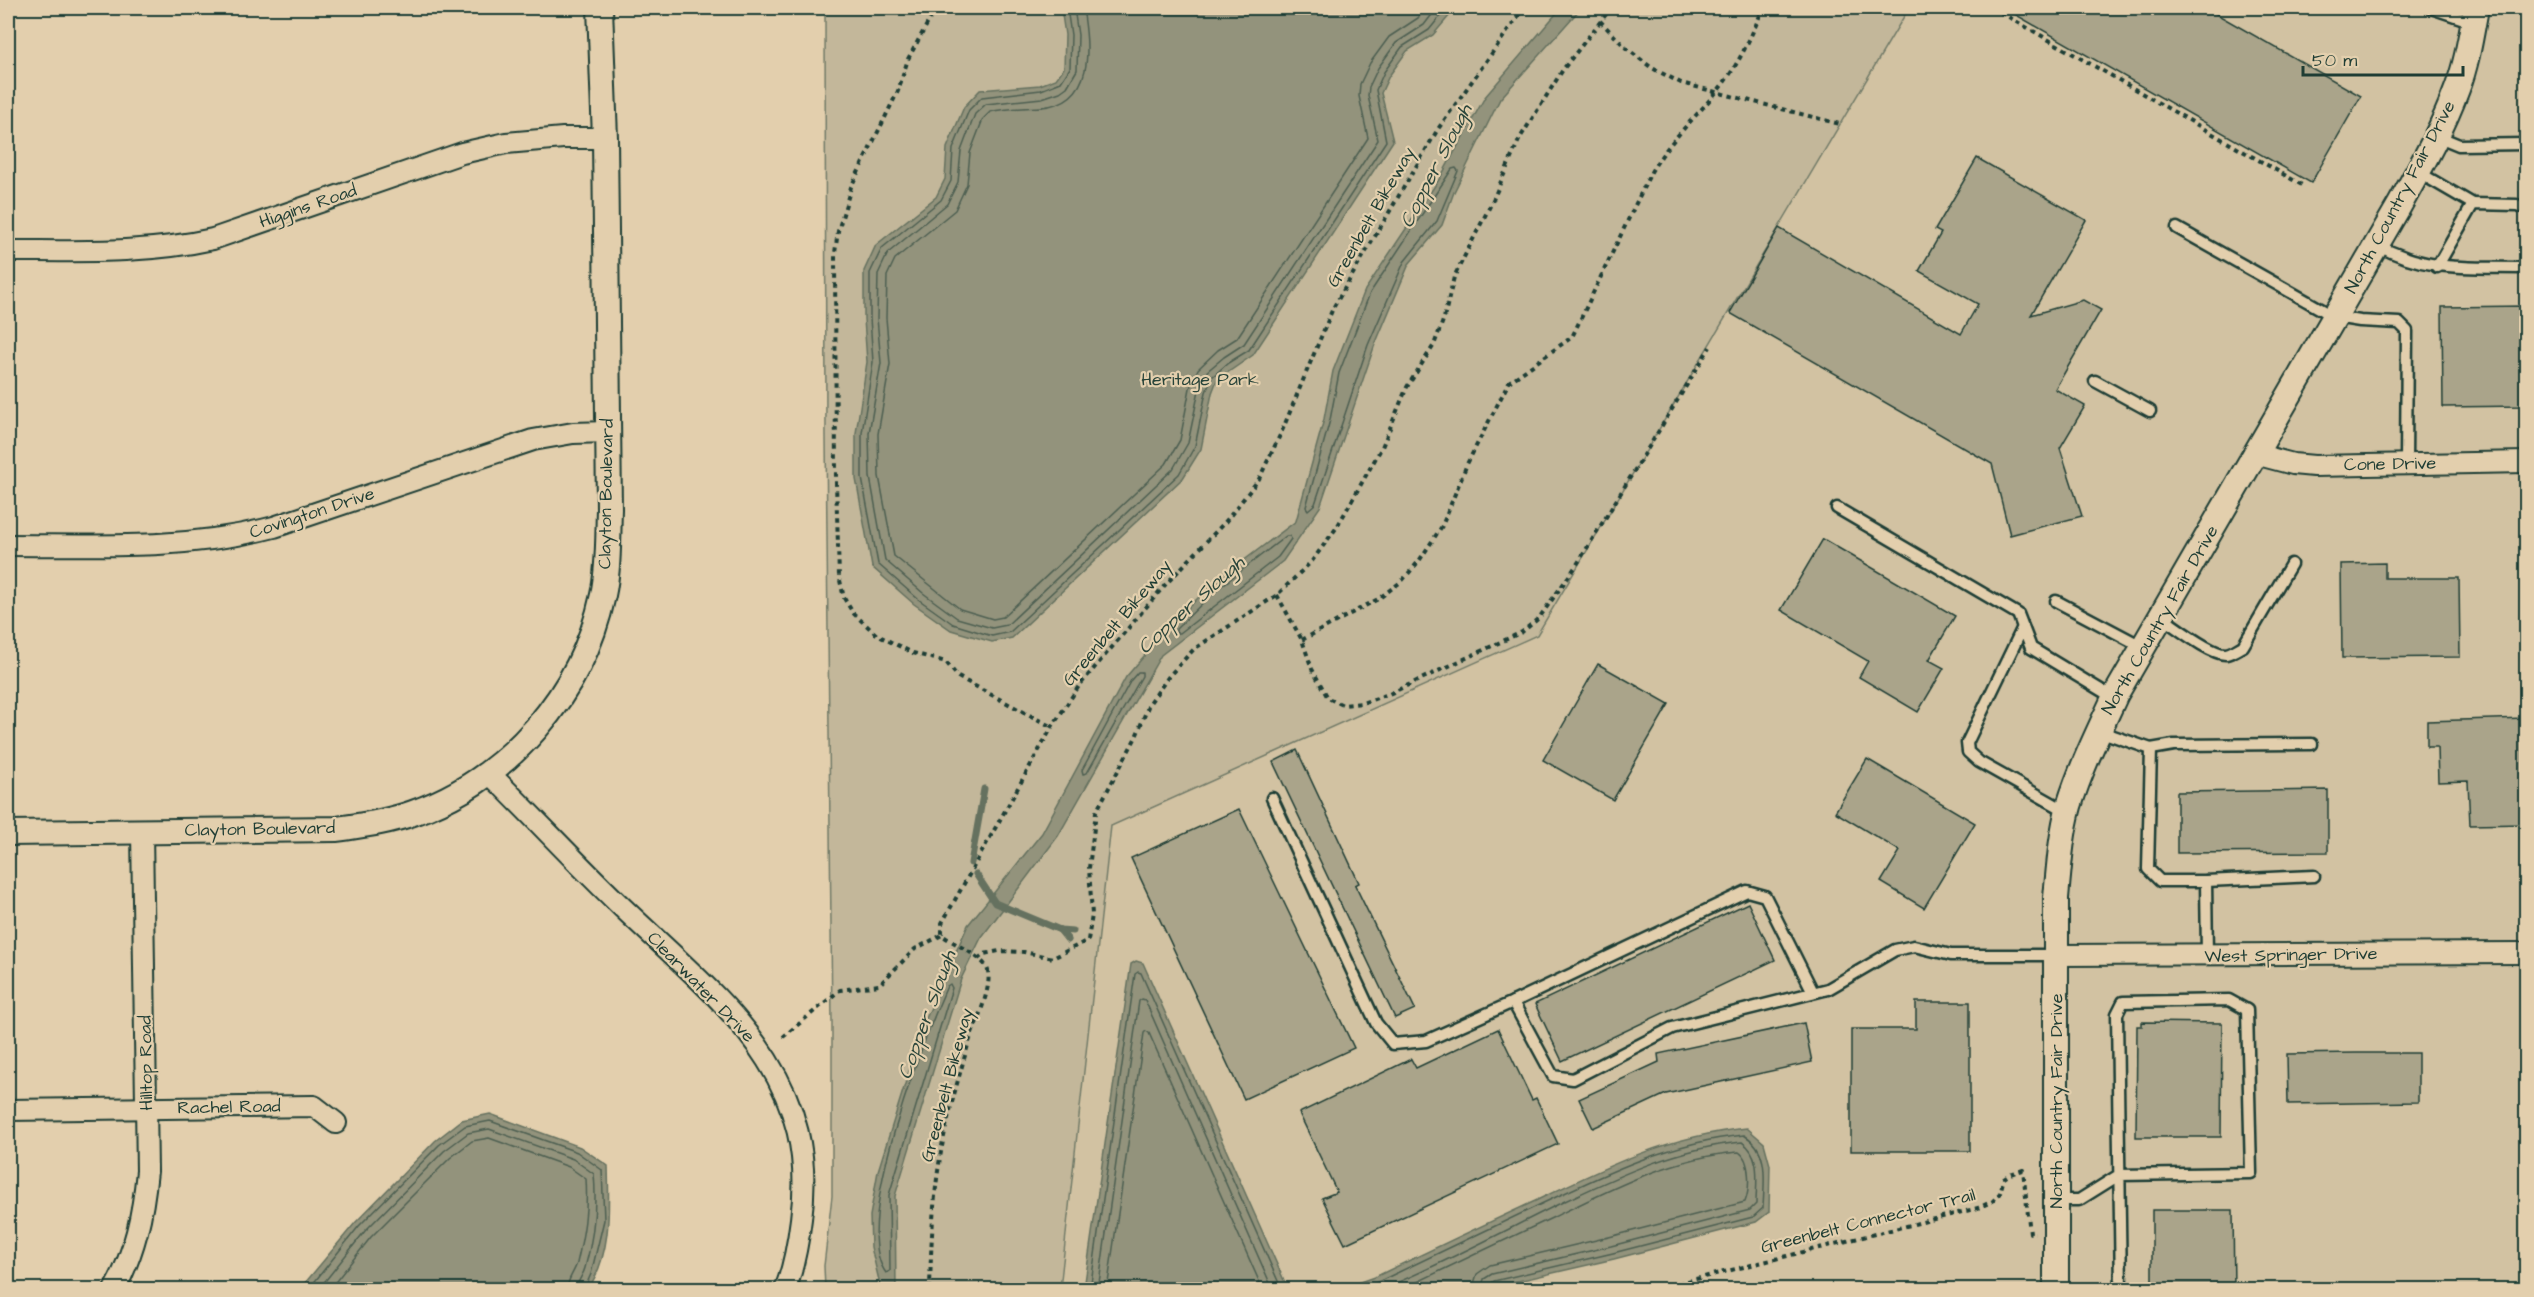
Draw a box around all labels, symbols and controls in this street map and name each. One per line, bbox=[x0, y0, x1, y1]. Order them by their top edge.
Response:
scale bar bbox=[2303, 39, 2464, 77]
text: 50 m bbox=[2312, 48, 2357, 73]
street label: North Country Fair Drive bbox=[2339, 96, 2462, 298]
water label: Copper Slough bbox=[1393, 98, 1481, 233]
street label: Greenbelt Bikeway bbox=[1321, 142, 1422, 292]
street label: Higgins Road bbox=[256, 178, 360, 235]
park label: Heritage Park bbox=[1141, 367, 1259, 393]
street label: Clayton Boulevard bbox=[592, 419, 621, 569]
street label: Cone Drive bbox=[2344, 451, 2437, 477]
street label: Covington Drive bbox=[246, 481, 378, 546]
street label: North Country Fair Drive bbox=[2095, 520, 2226, 720]
water label: Copper Slough bbox=[1131, 549, 1252, 661]
street label: Greenbelt Bikeway bbox=[1057, 554, 1178, 692]
street label: Clayton Boulevard bbox=[185, 815, 335, 844]
street label: Clearwater Drive bbox=[641, 926, 761, 1048]
street label: West Springer Drive bbox=[2204, 941, 2378, 970]
water label: Copper Slough bbox=[891, 946, 965, 1084]
street label: North Country Fair Drive bbox=[2044, 993, 2070, 1208]
street label: Greenbelt Bikeway bbox=[914, 1005, 981, 1165]
street label: Hilltop Road bbox=[133, 1015, 159, 1111]
street label: Rachel Road bbox=[177, 1094, 281, 1120]
street label: Greenbelt Connector Trail bbox=[1758, 1182, 1978, 1260]

